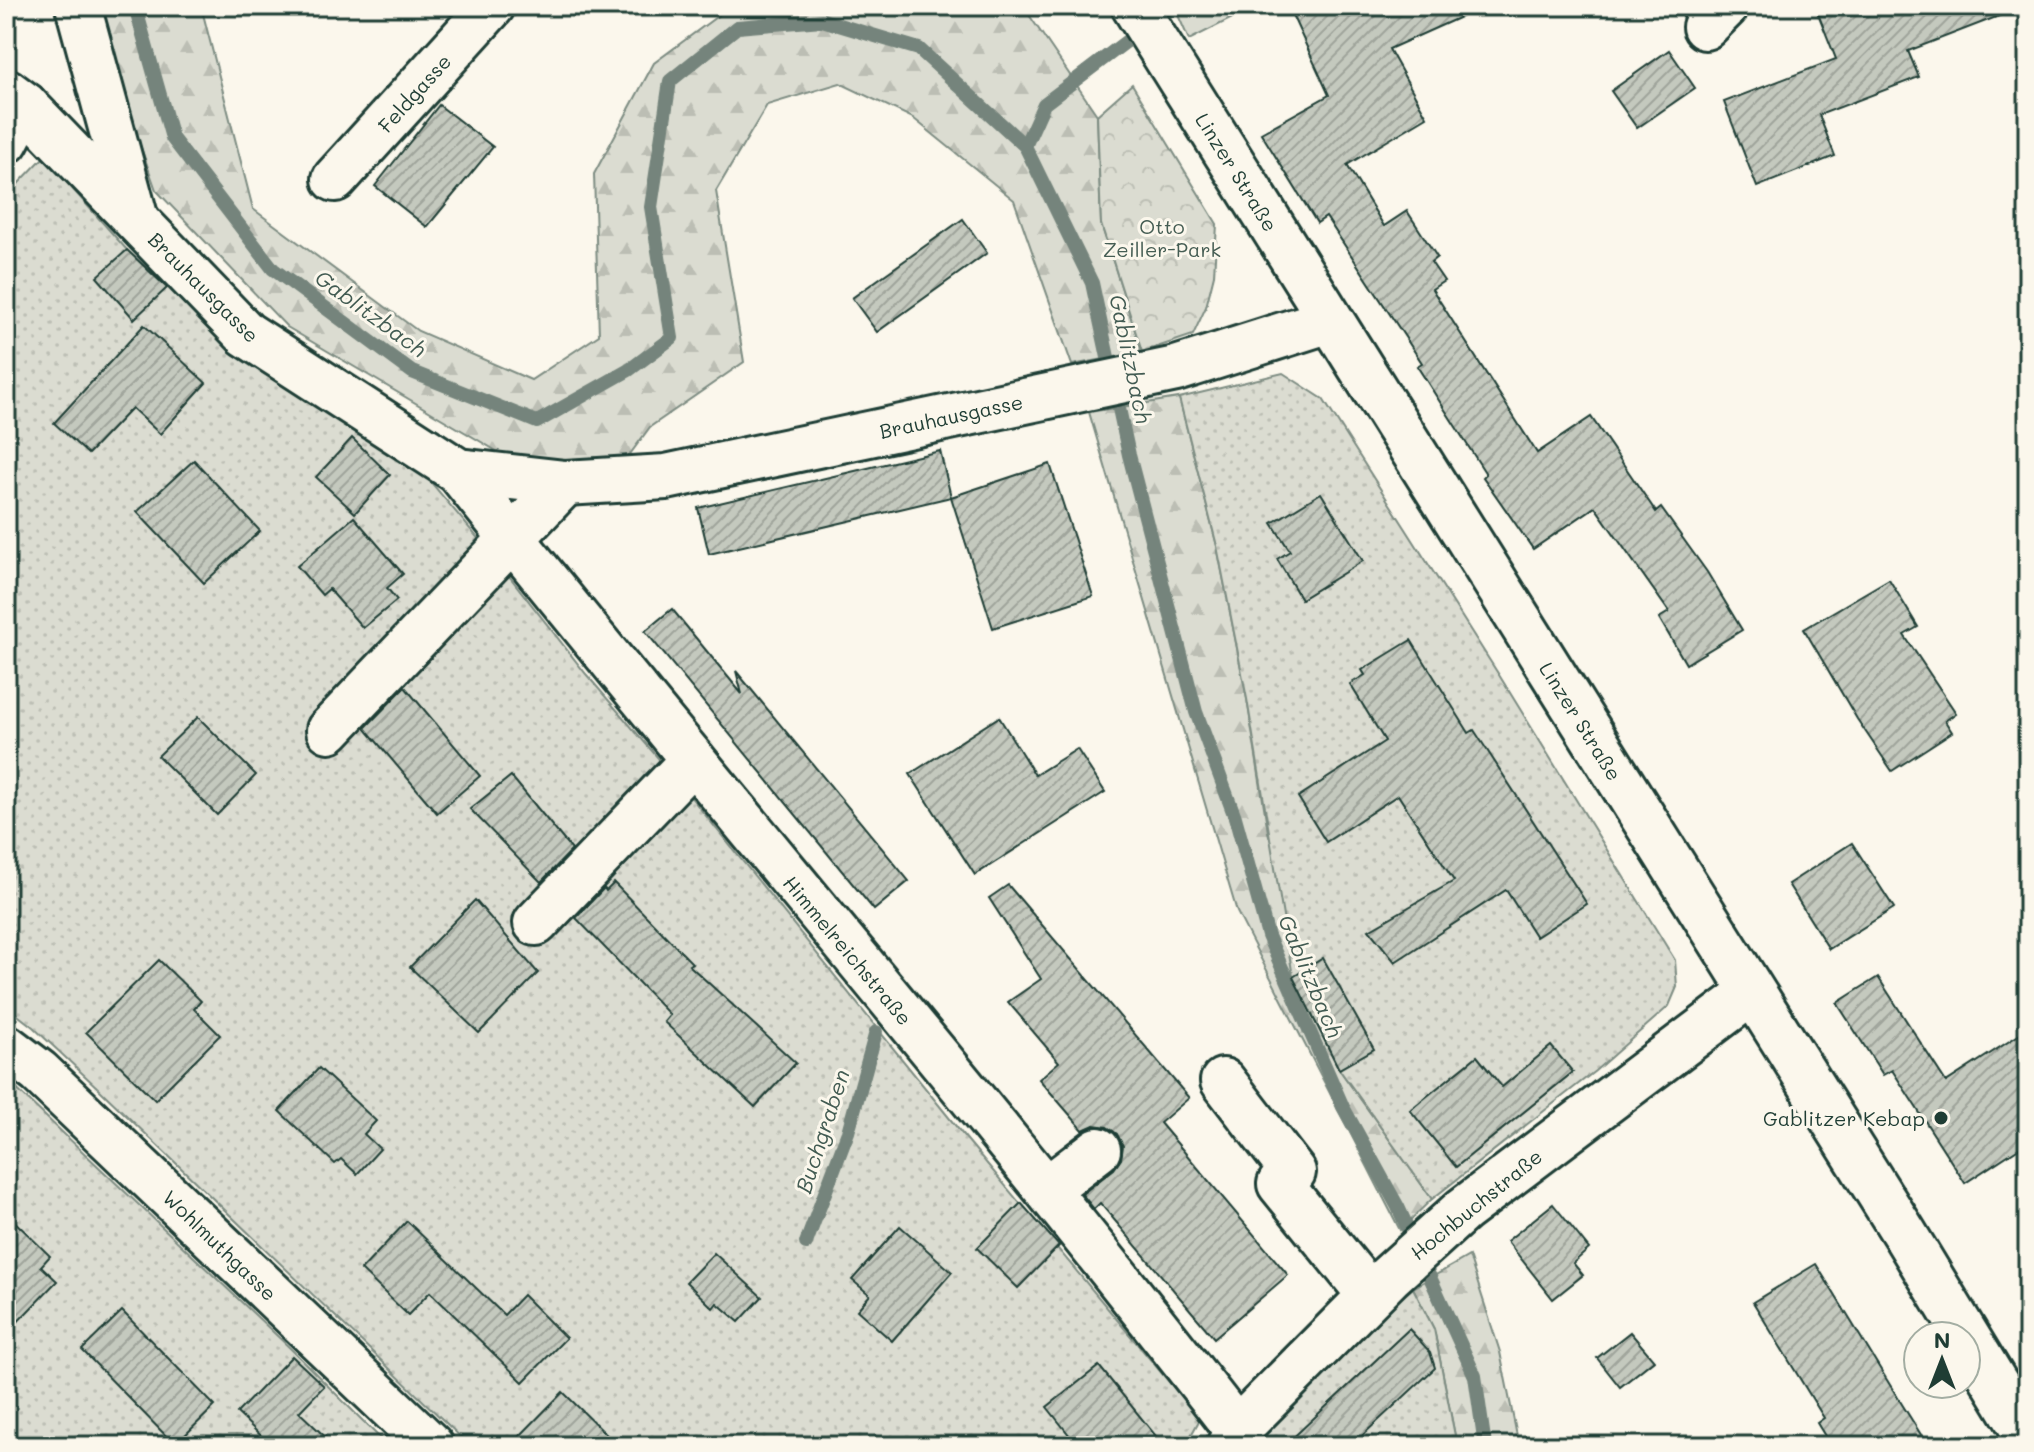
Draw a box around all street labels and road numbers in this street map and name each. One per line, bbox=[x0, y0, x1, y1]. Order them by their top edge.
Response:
street label: Feldgasse bbox=[372, 48, 456, 138]
street label: Linzer Straße bbox=[1190, 108, 1284, 236]
street label: Brauhausgasse bbox=[143, 226, 265, 348]
street label: Brauhausgasse bbox=[877, 388, 1025, 444]
street label: Linzer Straße bbox=[1534, 657, 1628, 785]
street label: Himmelreichstraße bbox=[778, 870, 918, 1030]
street label: Hochbuchstraße bbox=[1405, 1143, 1547, 1265]
street label: Wohlmuthgasse bbox=[158, 1184, 282, 1306]

